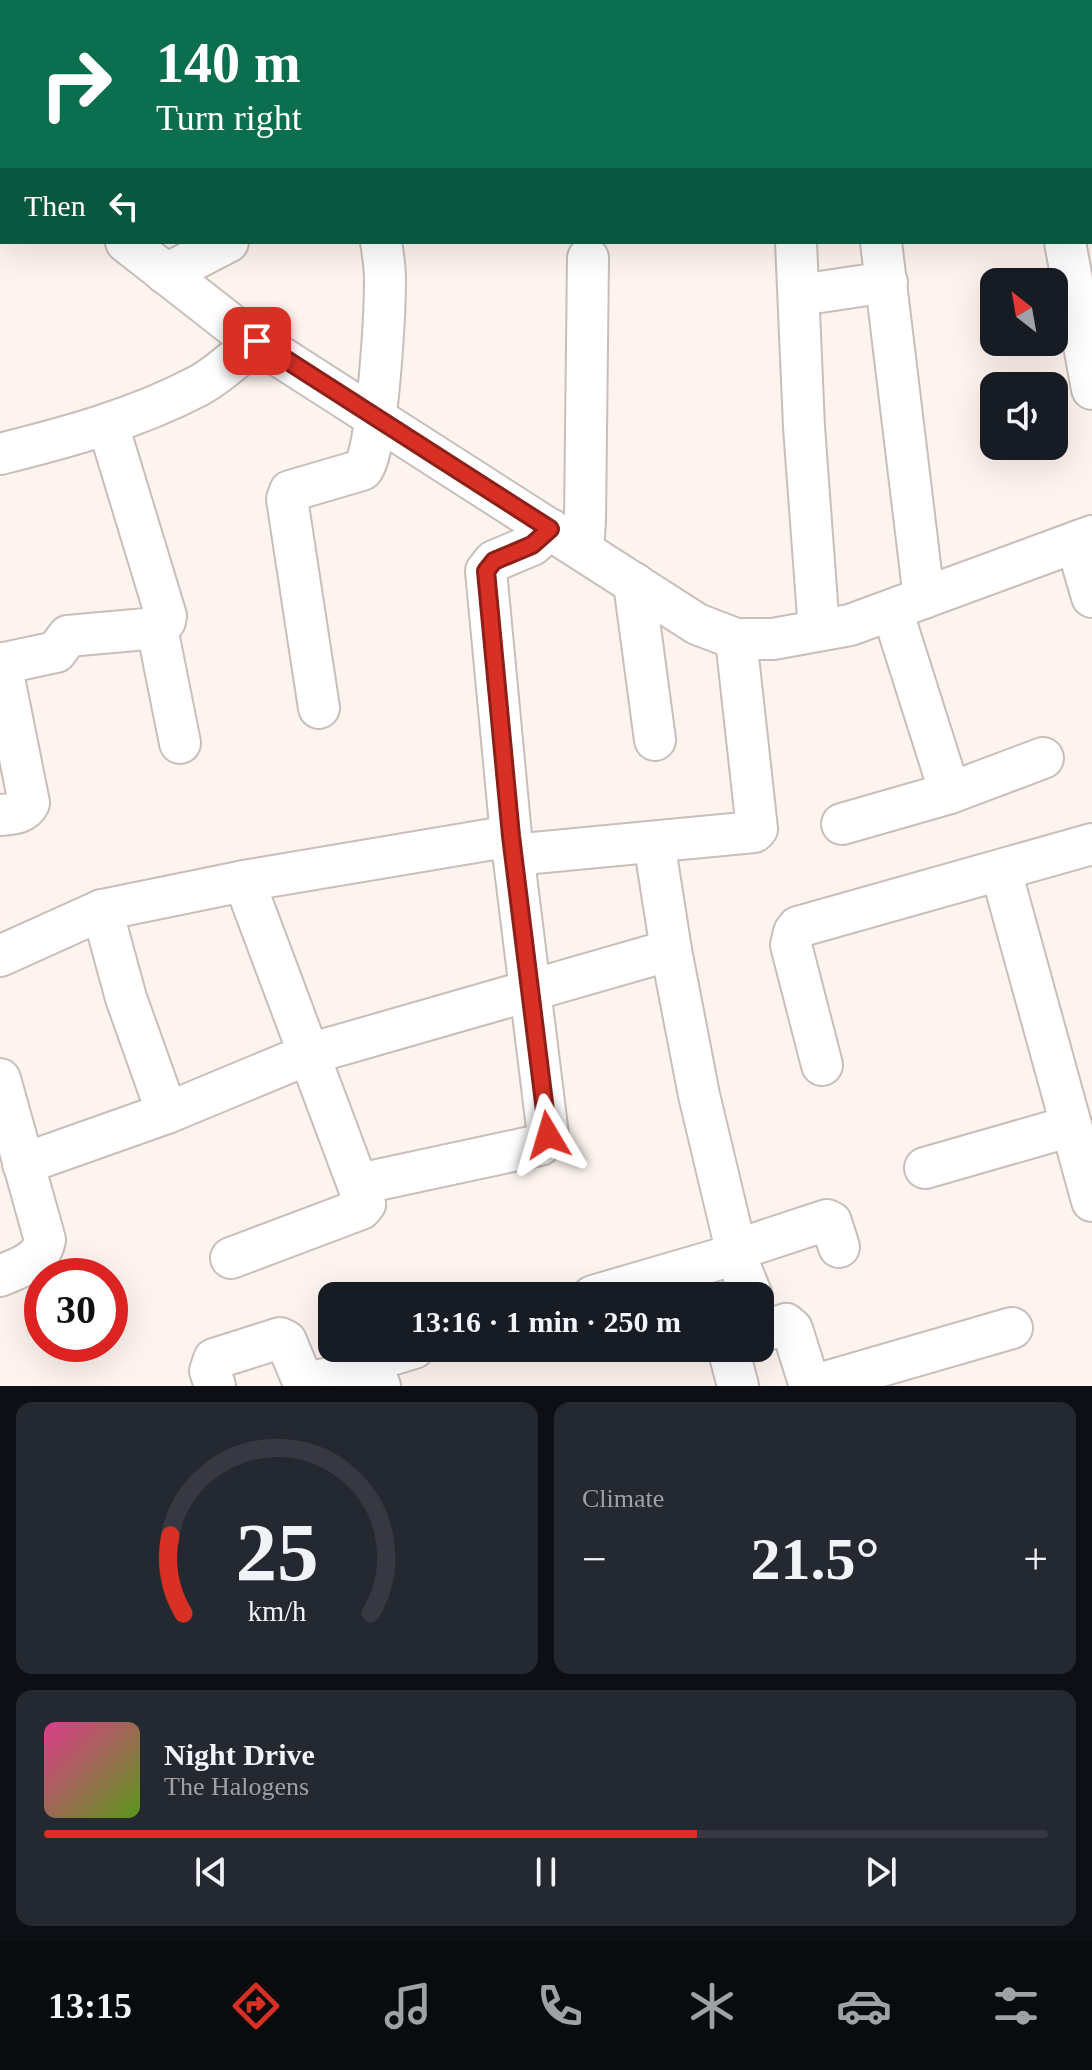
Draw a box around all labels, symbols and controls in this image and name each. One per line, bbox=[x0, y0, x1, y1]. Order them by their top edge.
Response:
icon: right bbox=[24, 32, 128, 136]
text: 140 m bbox=[156, 32, 301, 94]
text: Turn right bbox=[156, 98, 302, 138]
icon: left bbox=[102, 184, 146, 228]
text: Then bbox=[24, 189, 86, 222]
north arrow bbox=[980, 268, 1068, 356]
map controls bbox=[980, 268, 1068, 460]
pin bbox=[223, 307, 291, 375]
icon: arrive bbox=[235, 319, 279, 363]
button: sound bbox=[980, 372, 1068, 460]
position arrow bbox=[506, 1093, 590, 1177]
speed limit sign: 30 bbox=[24, 1258, 128, 1362]
text: 13:16 · 1 min · 250 m bbox=[411, 1305, 681, 1338]
text: Climate bbox=[582, 1484, 664, 1513]
text: 25 bbox=[235, 1506, 319, 1598]
text: 21.5° bbox=[751, 1526, 880, 1592]
text: − bbox=[582, 1535, 607, 1584]
text: + bbox=[1023, 1535, 1048, 1584]
text: km/h bbox=[248, 1596, 306, 1627]
text: Night Drive bbox=[164, 1738, 315, 1771]
text: The Halogens bbox=[164, 1772, 309, 1801]
icon: previous bbox=[189, 1850, 233, 1894]
icon: pause bbox=[524, 1850, 568, 1894]
icon: next bbox=[859, 1850, 903, 1894]
icon: directions bbox=[228, 1978, 284, 2034]
icon: music bbox=[380, 1978, 436, 2034]
icon: phone bbox=[532, 1978, 588, 2034]
icon: climate bbox=[684, 1978, 740, 2034]
icon: car bbox=[836, 1978, 892, 2034]
icon: filters bbox=[988, 1978, 1044, 2034]
text: 13:15 bbox=[48, 1986, 132, 2026]

